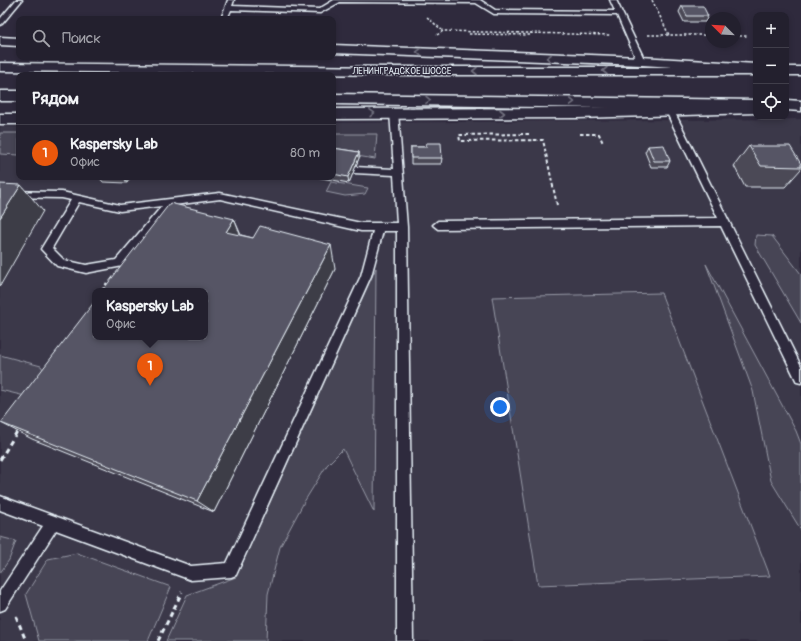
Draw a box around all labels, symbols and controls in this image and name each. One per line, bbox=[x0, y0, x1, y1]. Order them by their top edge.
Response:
north arrow bbox=[705, 12, 741, 48]
map controls bbox=[753, 12, 789, 120]
button: + bbox=[753, 12, 789, 48]
search box bbox=[16, 16, 336, 60]
icon: search bbox=[30, 27, 52, 49]
text: Поиск bbox=[62, 29, 101, 48]
one-way arrow bbox=[416, 48, 422, 57]
button: − bbox=[753, 48, 789, 84]
one-way arrow bbox=[546, 53, 552, 62]
street label: ЛЕНИНГРАДСКОЕ ШОССЕ bbox=[352, 66, 452, 77]
one-way arrow bbox=[472, 67, 478, 75]
one-way arrow bbox=[602, 67, 608, 75]
button: locate bbox=[753, 84, 789, 120]
text: Рядом bbox=[32, 88, 79, 109]
one-way arrow bbox=[425, 96, 431, 104]
one-way arrow bbox=[569, 98, 575, 106]
one-way arrow bbox=[369, 109, 375, 117]
one-way arrow bbox=[499, 109, 505, 117]
text: Kaspersky Lab bbox=[70, 135, 158, 154]
text: 1 bbox=[42, 145, 48, 161]
text: 80 m bbox=[290, 145, 320, 161]
text: Офис bbox=[70, 154, 100, 170]
popup bbox=[92, 288, 208, 340]
text: Kaspersky Lab bbox=[106, 297, 194, 316]
text: Офис bbox=[106, 316, 136, 332]
pin: 1 bbox=[137, 353, 163, 386]
your location bbox=[490, 397, 510, 417]

